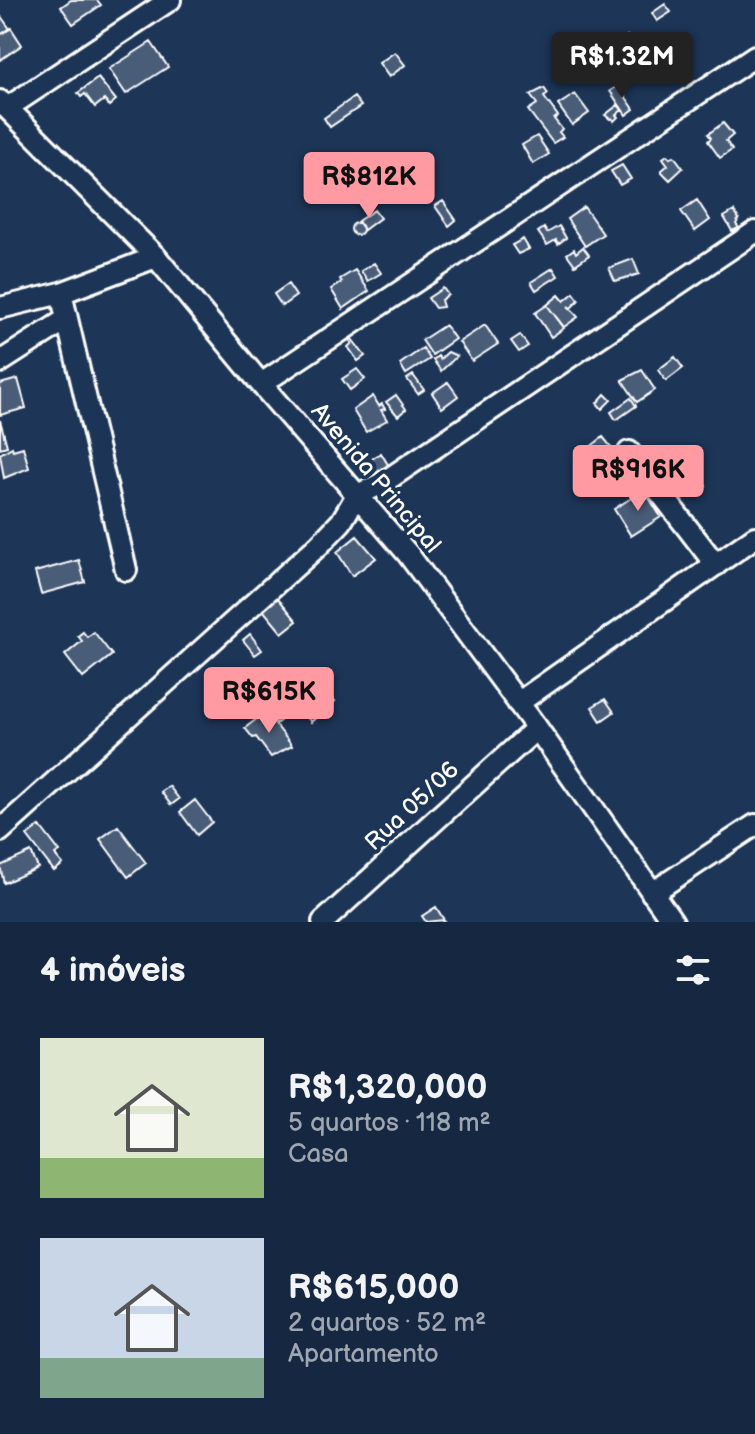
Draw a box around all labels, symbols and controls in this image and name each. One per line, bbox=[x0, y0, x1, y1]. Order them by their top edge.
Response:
pin: R$1.32M bbox=[548, 32, 696, 100]
text: R$1.32M bbox=[570, 42, 674, 73]
pin: R$812K bbox=[304, 152, 434, 220]
text: R$812K bbox=[322, 162, 416, 193]
street label: Avenida Principal bbox=[305, 397, 447, 559]
pin: R$916K bbox=[573, 445, 703, 513]
text: R$916K bbox=[591, 455, 685, 486]
pin: R$615K bbox=[204, 667, 334, 735]
text: R$615K bbox=[222, 677, 316, 708]
street label: Rua 05/06 bbox=[359, 755, 465, 857]
icon: filters bbox=[671, 948, 715, 992]
text: 4 imóveis bbox=[40, 950, 186, 991]
text: R$1,320,000 bbox=[288, 1067, 487, 1108]
icon: home bbox=[104, 1070, 200, 1166]
text: 5 quartos · 118 m² bbox=[288, 1108, 491, 1139]
text: Casa bbox=[288, 1139, 349, 1170]
text: R$615,000 bbox=[288, 1267, 459, 1308]
icon: home bbox=[104, 1270, 200, 1366]
text: 2 quartos · 52 m² bbox=[288, 1308, 486, 1339]
text: Apartamento bbox=[288, 1339, 439, 1370]

